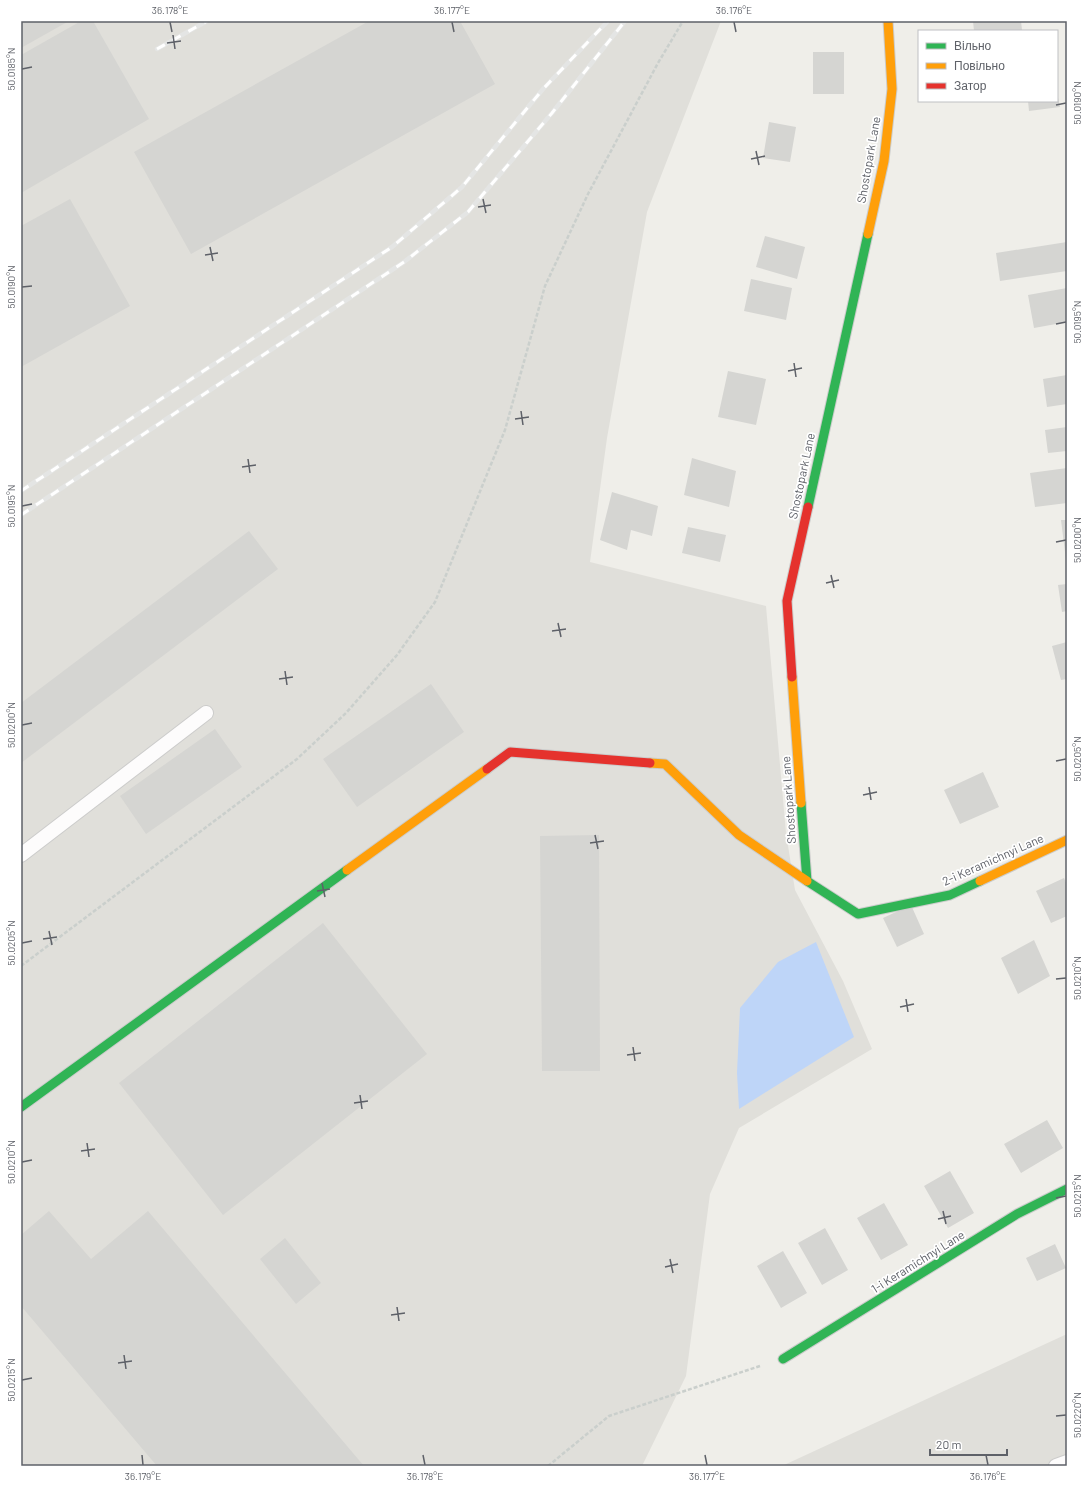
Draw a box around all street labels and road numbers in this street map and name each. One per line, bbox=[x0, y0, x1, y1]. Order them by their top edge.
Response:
street label: Shostopark Lane bbox=[854, 115, 883, 204]
street label: Shostopark Lane bbox=[785, 431, 817, 520]
street label: Shostopark Lane bbox=[778, 756, 798, 844]
street label: 2-i Keramichnyi Lane bbox=[940, 830, 1045, 888]
street label: 1-i Keramichnyi Lane bbox=[868, 1227, 967, 1295]

